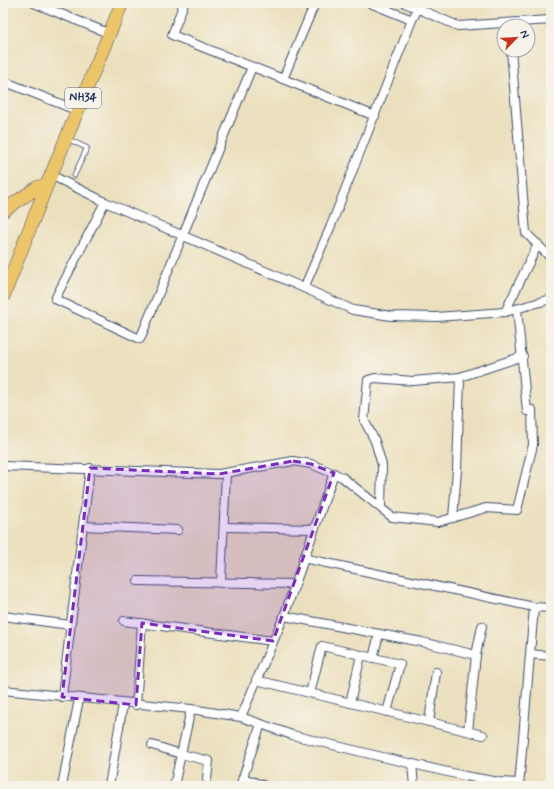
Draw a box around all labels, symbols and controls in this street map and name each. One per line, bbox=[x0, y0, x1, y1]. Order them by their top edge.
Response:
north arrow bbox=[496, 18, 536, 58]
text: N bbox=[516, 28, 532, 40]
road number: NH34 bbox=[65, 88, 101, 108]

